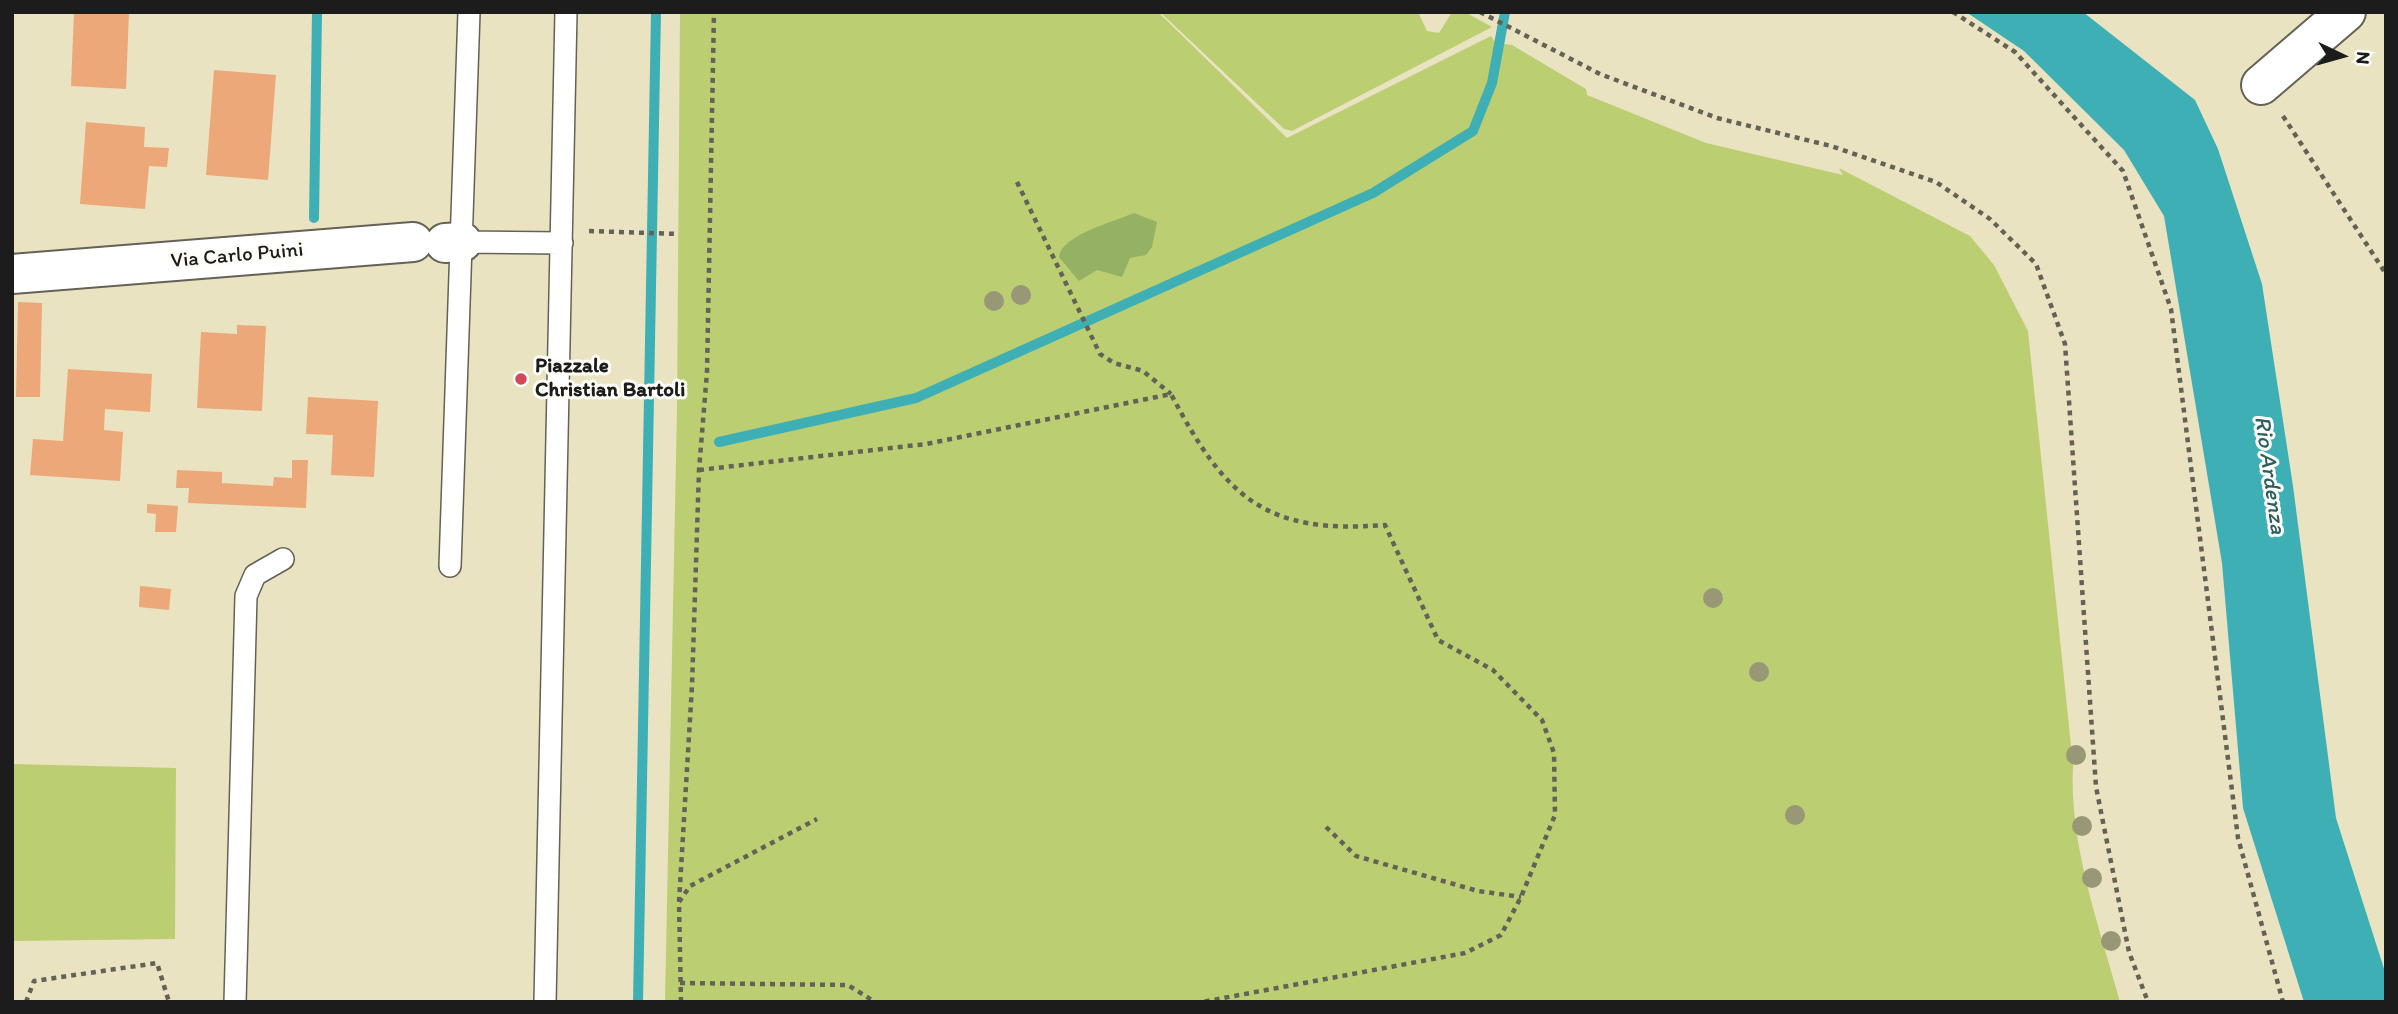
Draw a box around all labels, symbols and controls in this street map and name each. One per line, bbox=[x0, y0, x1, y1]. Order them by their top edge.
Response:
north arrow bbox=[2307, 21, 2377, 91]
text: N bbox=[2351, 50, 2375, 65]
street label: Via Carlo Puini bbox=[170, 238, 304, 274]
place label: Piazzale Christian Bartoli bbox=[535, 354, 685, 404]
marker: Piazzale Christian Bartoli bbox=[513, 371, 529, 387]
water label: Rio Ardenza bbox=[2247, 414, 2291, 536]

